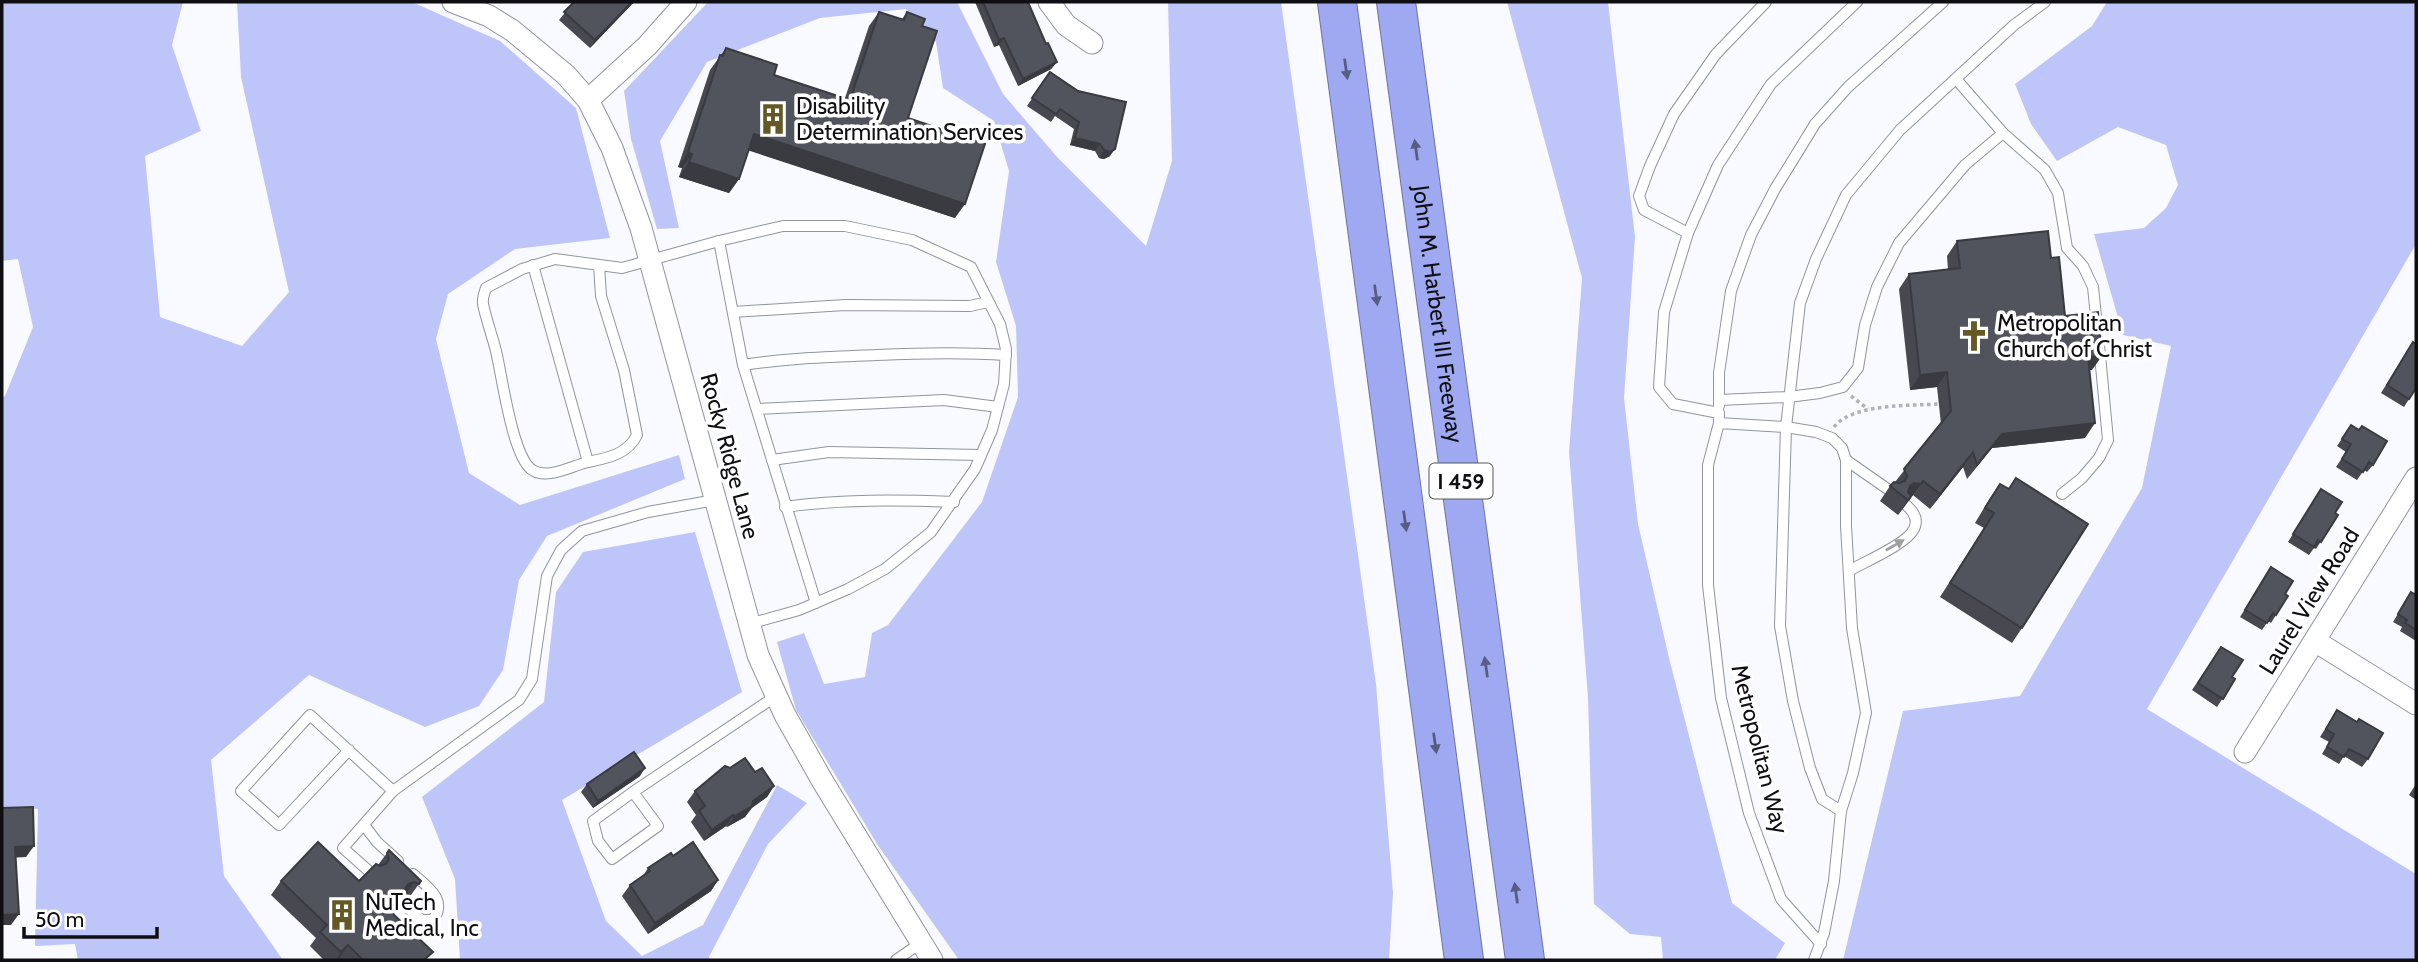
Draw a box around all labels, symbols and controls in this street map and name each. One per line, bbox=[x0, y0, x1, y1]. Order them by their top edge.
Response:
one-way arrow bbox=[1341, 59, 1352, 81]
place label: Disability Determination Services bbox=[796, 92, 1023, 146]
building icon: Disability Determination Services bbox=[756, 102, 790, 136]
one-way arrow bbox=[1411, 139, 1422, 161]
street label: John M. Harbert III Freeway bbox=[1407, 183, 1469, 445]
one-way arrow bbox=[1370, 284, 1381, 306]
place label: Metropolitan Church of Christ bbox=[1997, 309, 2152, 363]
church icon: Metropolitan Church of Christ bbox=[1957, 319, 1991, 353]
street label: Rocky Ridge Lane bbox=[694, 370, 766, 542]
road number: I 459 bbox=[1430, 463, 1492, 498]
one-way arrow bbox=[1400, 510, 1411, 532]
street label: Laurel View Road bbox=[2253, 523, 2365, 679]
one-way arrow bbox=[1885, 539, 1905, 551]
one-way arrow bbox=[1480, 656, 1491, 678]
street label: Metropolitan Way bbox=[1725, 662, 1795, 837]
one-way arrow bbox=[1430, 732, 1441, 754]
one-way arrow bbox=[1510, 881, 1521, 903]
place label: NuTech Medical, Inc bbox=[365, 888, 479, 942]
scale bar bbox=[24, 895, 158, 939]
building icon: NuTech Medical, Inc bbox=[325, 898, 359, 932]
text: 50 m bbox=[35, 907, 84, 932]

